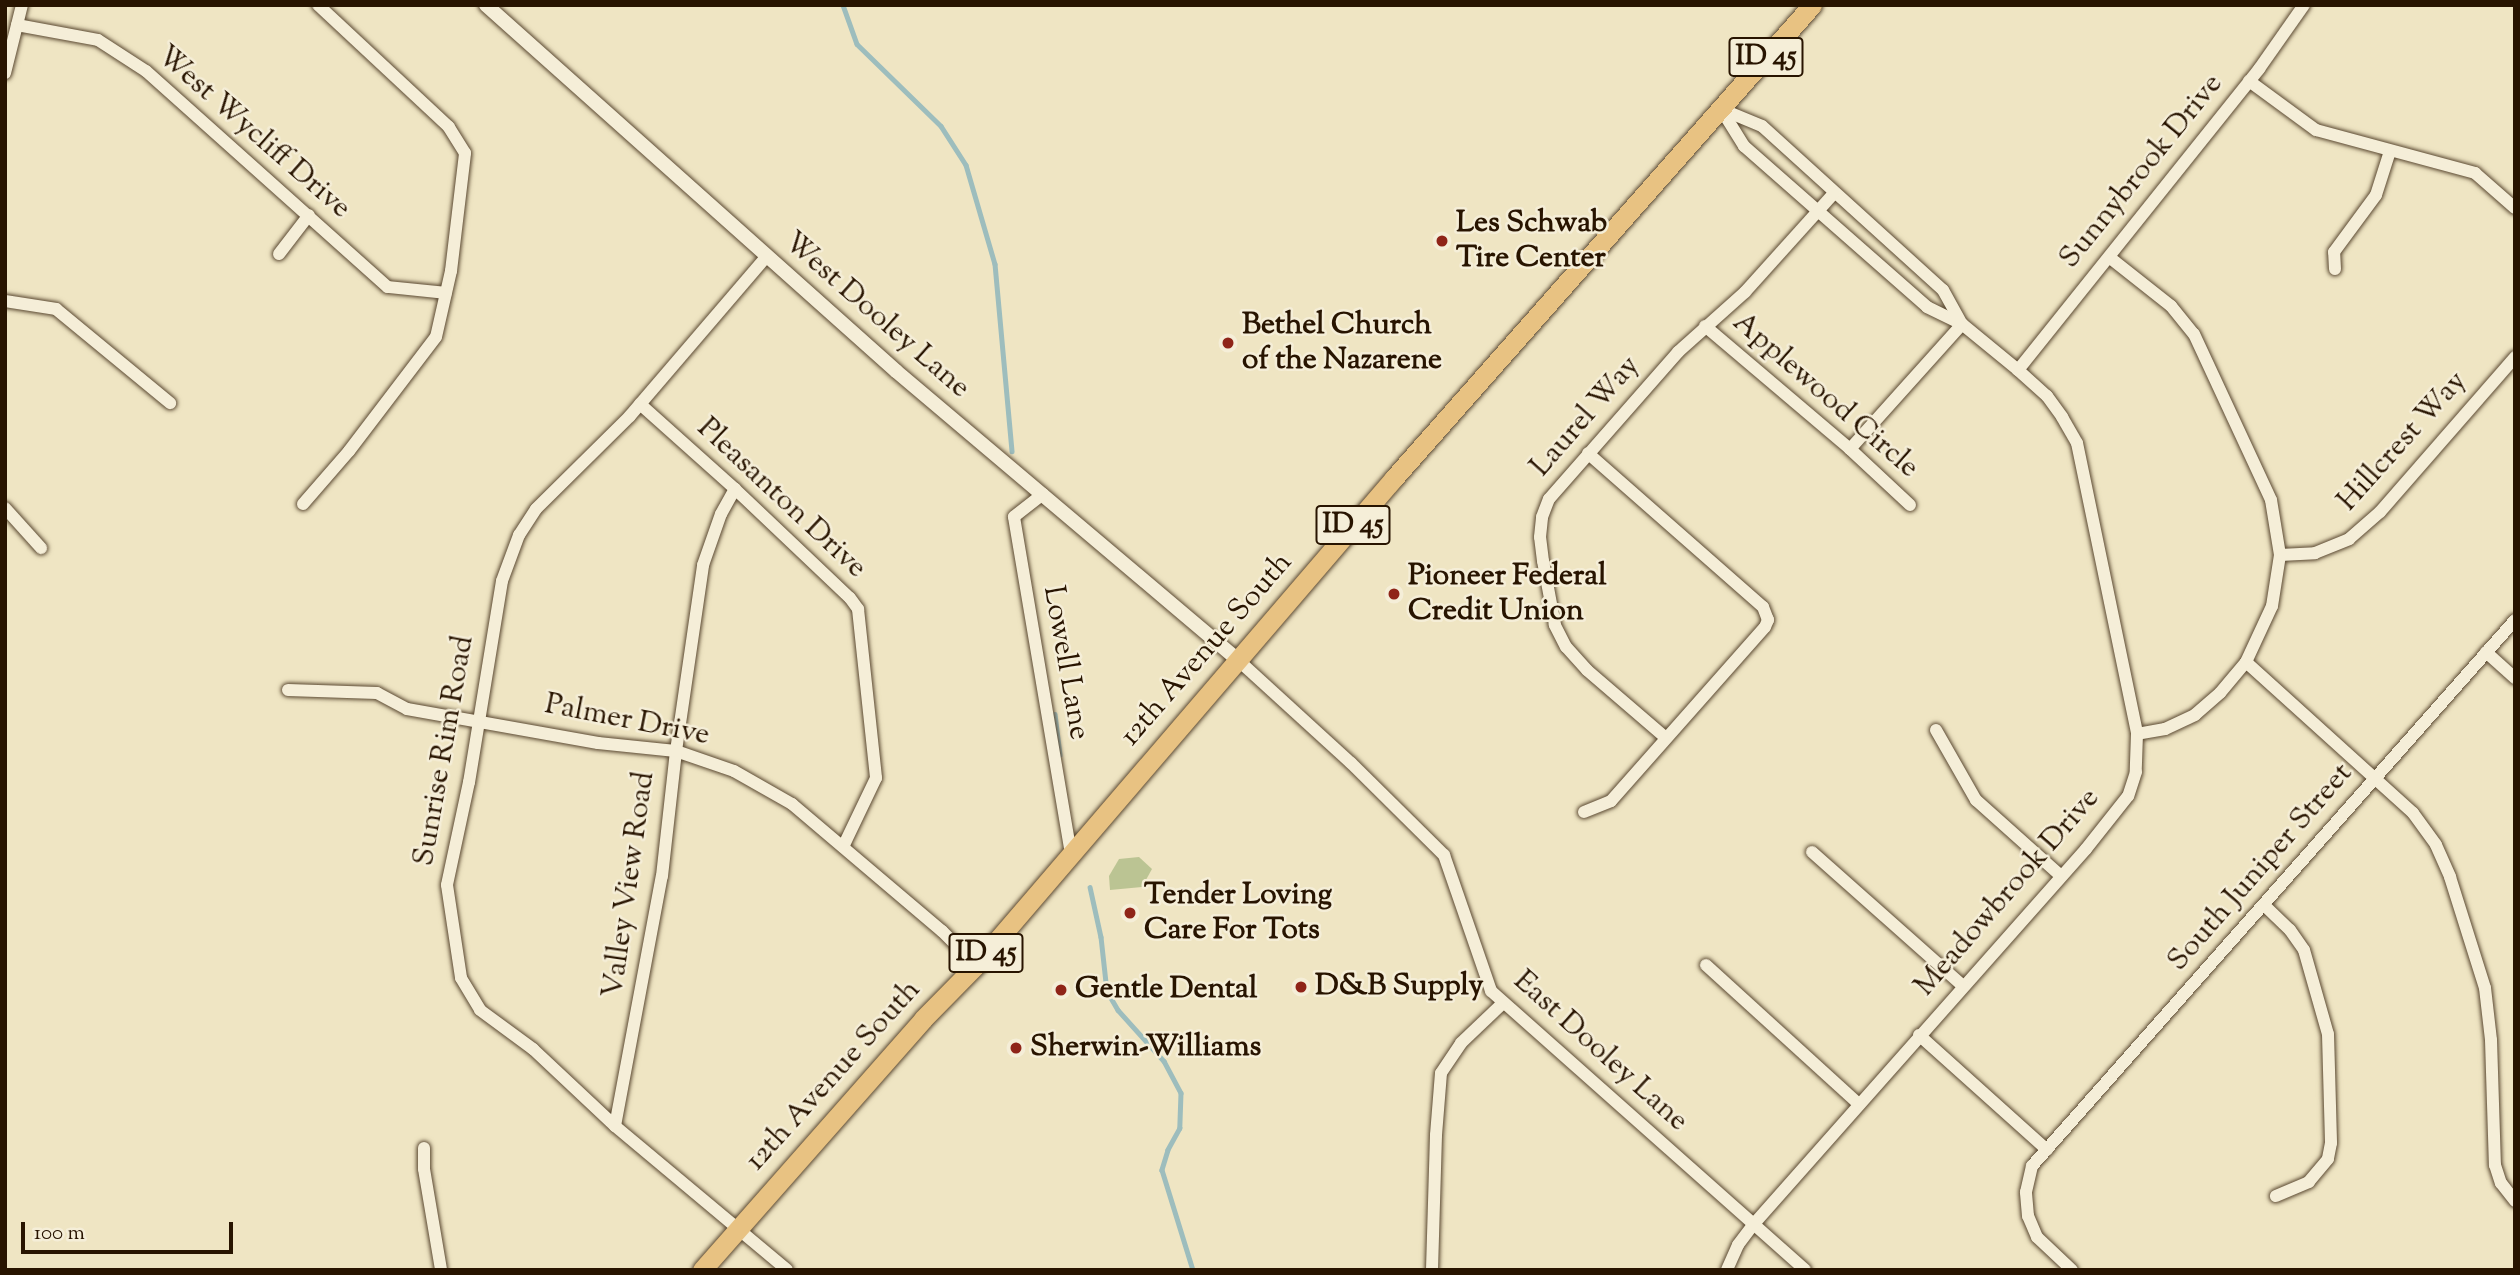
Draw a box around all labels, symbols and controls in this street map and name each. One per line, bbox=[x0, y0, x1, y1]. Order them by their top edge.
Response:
road number: ID 45 bbox=[1728, 32, 1804, 82]
street label: West Wycliff Drive bbox=[148, 39, 358, 227]
street label: Sunnybrook Drive bbox=[2053, 68, 2231, 276]
place label: Les Schwab Tire Center bbox=[1456, 206, 1607, 276]
street label: West Dooley Lane bbox=[775, 225, 977, 407]
marker: Les Schwab Tire Center bbox=[1434, 233, 1450, 249]
street label: Applewood Circle bbox=[1724, 305, 1926, 487]
place label: Bethel Church of the Nazarene bbox=[1242, 308, 1442, 378]
marker: Bethel Church of the Nazarene bbox=[1220, 335, 1236, 351]
street label: Laurel Way bbox=[1524, 349, 1648, 485]
street label: Hillcrest Way bbox=[2331, 365, 2475, 519]
street label: Pleasanton Drive bbox=[689, 411, 873, 587]
road number: ID 45 bbox=[1314, 500, 1392, 550]
street label: 12th Avenue South bbox=[1113, 546, 1301, 754]
place label: Pioneer Federal Credit Union bbox=[1408, 559, 1607, 630]
street label: Lowell Lane bbox=[1034, 583, 1096, 743]
marker: Pioneer Federal Credit Union bbox=[1386, 586, 1402, 602]
street label: Sunrise Rim Road bbox=[407, 633, 483, 869]
street label: Palmer Drive bbox=[542, 687, 712, 755]
street label: South Juniper Street bbox=[2161, 757, 2361, 979]
street label: Valley View Road bbox=[596, 770, 664, 1000]
street label: Meadowbrook Drive bbox=[1908, 782, 2108, 1004]
place label: Tender Loving Care For Tots bbox=[1144, 878, 1332, 948]
marker: Tender Loving Care For Tots bbox=[1122, 905, 1138, 921]
road number: ID 45 bbox=[948, 928, 1024, 978]
street label: East Dooley Lane bbox=[1505, 964, 1695, 1140]
place label: D&B Supply bbox=[1315, 969, 1483, 1005]
place label: Gentle Dental bbox=[1075, 972, 1257, 1008]
street label: 12th Avenue South bbox=[739, 973, 929, 1179]
marker: D&B Supply bbox=[1293, 979, 1309, 995]
marker: Gentle Dental bbox=[1053, 982, 1069, 998]
place label: Sherwin-Williams bbox=[1030, 1030, 1261, 1066]
marker: Sherwin-Williams bbox=[1008, 1040, 1024, 1056]
scale bar bbox=[24, 1208, 236, 1252]
text: 100 m bbox=[34, 1219, 85, 1249]

